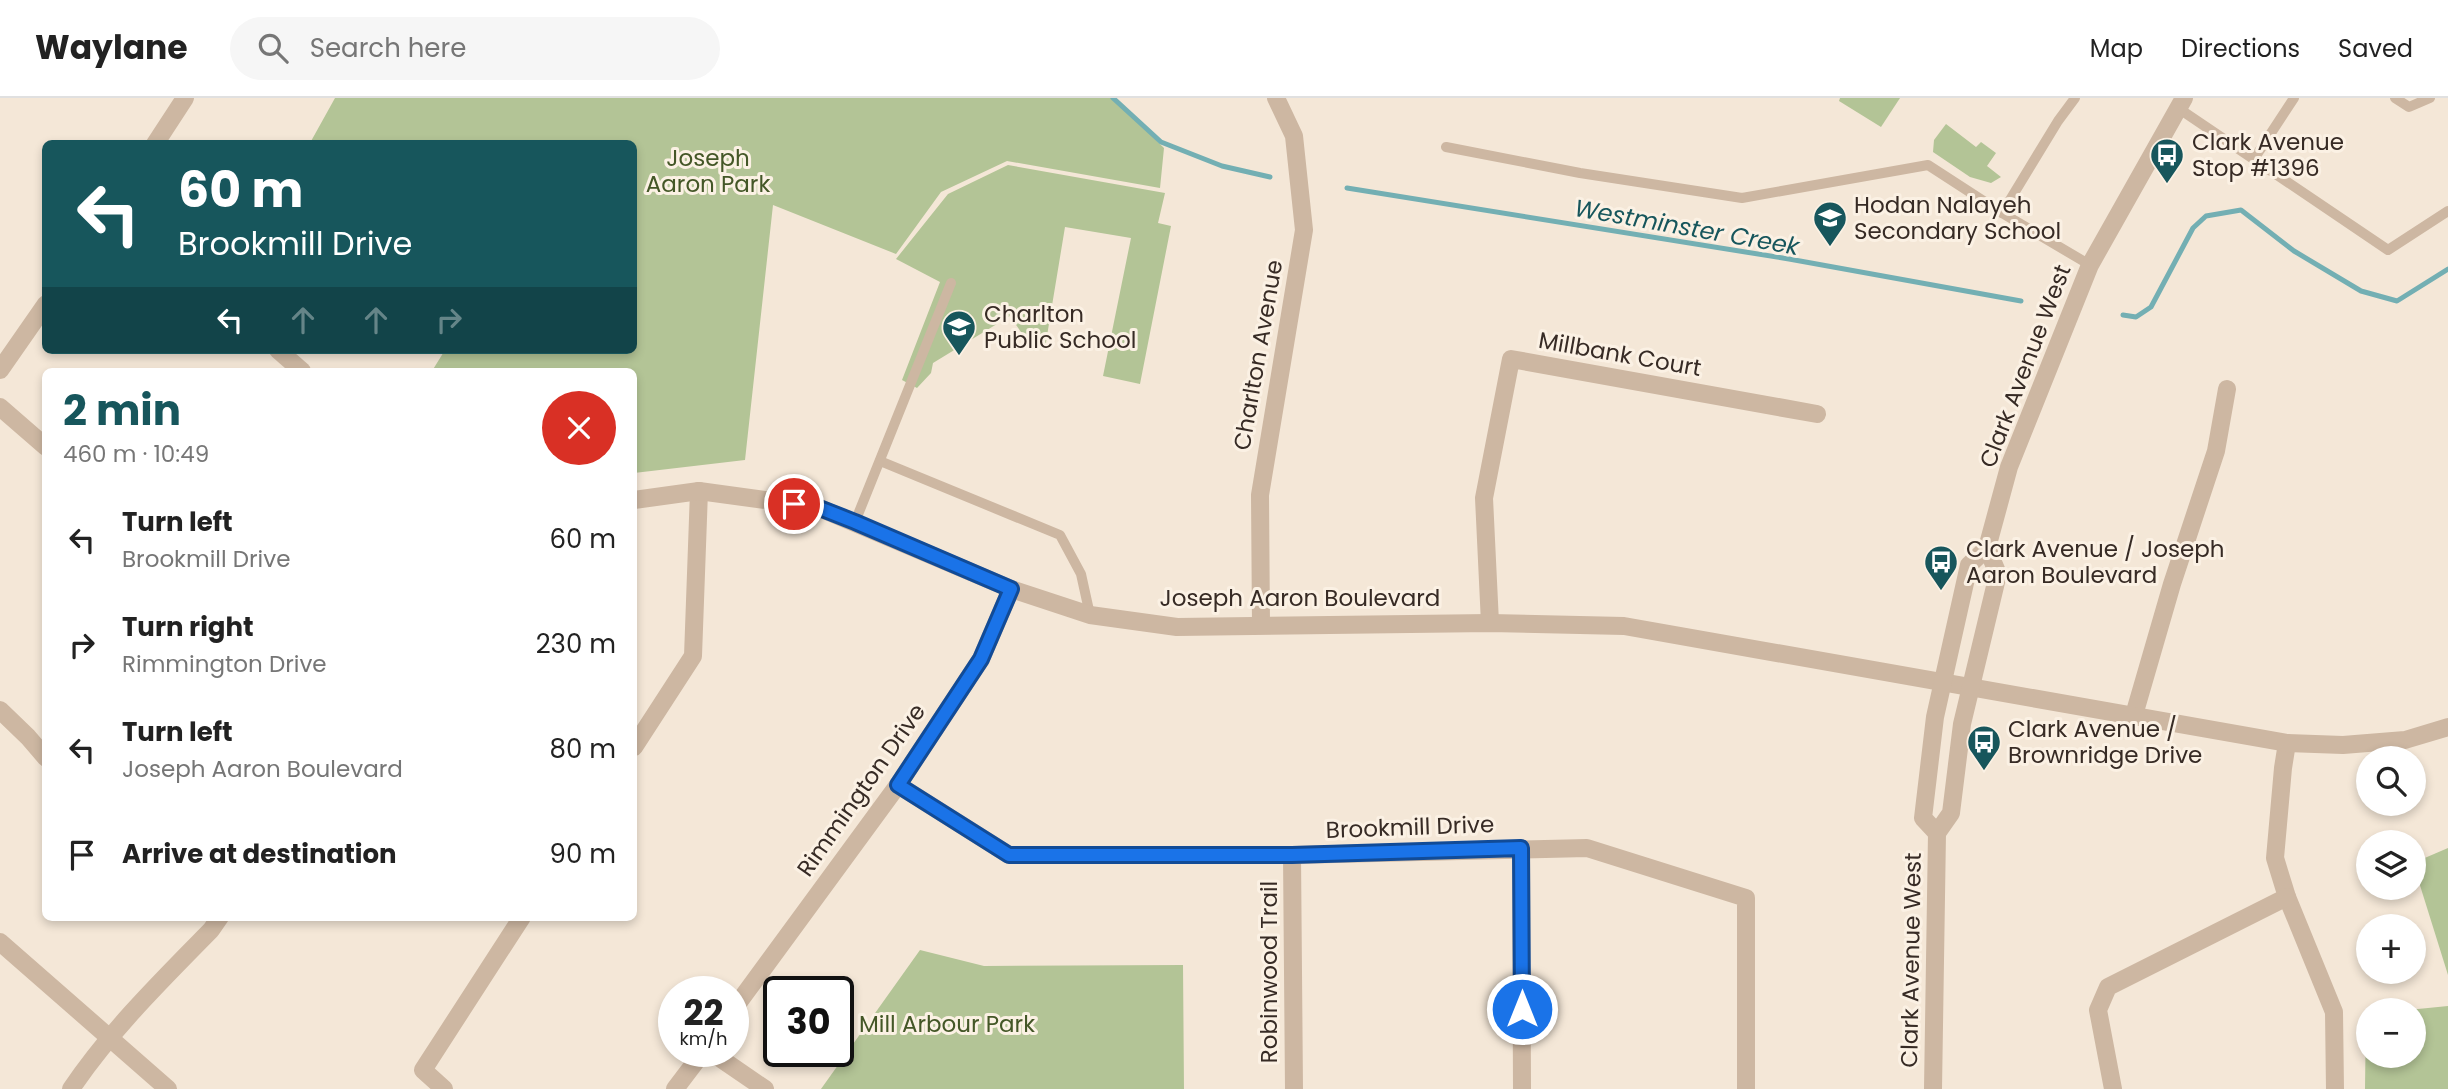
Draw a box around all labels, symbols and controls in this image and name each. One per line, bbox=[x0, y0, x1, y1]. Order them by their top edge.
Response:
search box bbox=[230, 17, 720, 80]
text: Waylane bbox=[35, 24, 188, 71]
icon: search bbox=[254, 29, 292, 67]
text: Search here bbox=[310, 30, 466, 66]
text: Map bbox=[2090, 32, 2143, 65]
text: Directions bbox=[2181, 32, 2300, 65]
text: Saved bbox=[2338, 32, 2413, 65]
place label: Clark Avenue Stop #1396 bbox=[2192, 126, 2344, 184]
bus stop icon: Clark Avenue Stop #1396 bbox=[2148, 136, 2186, 185]
park label: Joseph Aaron Park bbox=[646, 142, 770, 200]
text: 60 m bbox=[178, 156, 303, 224]
icon: left bbox=[63, 168, 154, 259]
place label: Hodan Nalayeh Secondary School bbox=[1854, 189, 2061, 247]
water label: Westminster Creek bbox=[1572, 191, 1803, 263]
school or university icon: Hodan Nalayeh Secondary School bbox=[1811, 199, 1849, 248]
text: Brookmill Drive bbox=[178, 221, 412, 266]
street label: Charlton Avenue bbox=[1226, 257, 1290, 453]
street label: Clark Avenue West bbox=[1972, 260, 2078, 472]
place label: Charlton Public School bbox=[984, 298, 1136, 356]
icon: left bbox=[211, 301, 249, 339]
icon: ahead bbox=[284, 301, 322, 339]
icon: ahead bbox=[357, 301, 395, 339]
icon: right bbox=[430, 301, 468, 339]
school or university icon: Charlton Public School bbox=[940, 308, 978, 357]
street label: Millbank Court bbox=[1536, 324, 1704, 384]
text: 2 min bbox=[63, 381, 181, 440]
button: close bbox=[542, 391, 616, 465]
text: 460 m · 10:49 bbox=[63, 438, 209, 470]
pin bbox=[764, 474, 824, 534]
icon: arrive bbox=[775, 485, 813, 523]
text: Turn left bbox=[122, 504, 233, 540]
icon: left bbox=[63, 521, 101, 559]
text: 60 m bbox=[549, 521, 616, 557]
place label: Clark Avenue / Joseph Aaron Boulevard bbox=[1966, 533, 2225, 591]
text: Brookmill Drive bbox=[122, 543, 290, 575]
bus stop icon: Clark Avenue / Joseph Aaron Boulevard bbox=[1922, 543, 1960, 592]
street label: Joseph Aaron Boulevard bbox=[1160, 582, 1440, 614]
text: Turn right bbox=[122, 609, 254, 645]
icon: right bbox=[63, 626, 101, 664]
text: 230 m bbox=[536, 626, 616, 662]
text: Rimmington Drive bbox=[122, 648, 327, 680]
street label: Rimmington Drive bbox=[789, 697, 933, 883]
place label: Clark Avenue / Brownridge Drive bbox=[2008, 713, 2202, 771]
text: Turn left bbox=[122, 714, 233, 750]
bus stop icon: Clark Avenue / Brownridge Drive bbox=[1965, 723, 2003, 772]
icon: left bbox=[63, 731, 101, 769]
text: 80 m bbox=[550, 731, 616, 767]
map controls bbox=[2356, 746, 2426, 1068]
button: search bbox=[2356, 746, 2426, 816]
text: Joseph Aaron Boulevard bbox=[122, 753, 403, 785]
street label: Brookmill Drive bbox=[1325, 808, 1495, 846]
button: layers bbox=[2356, 830, 2426, 900]
icon: arrive bbox=[63, 836, 101, 874]
text: Arrive at destination bbox=[122, 836, 397, 872]
text: 90 m bbox=[550, 836, 616, 872]
street label: Clark Avenue West bbox=[1893, 852, 1929, 1068]
street label: Robinwood Trail bbox=[1253, 881, 1285, 1063]
button: + bbox=[2356, 914, 2426, 984]
position arrow bbox=[1485, 972, 1559, 1046]
speed limit sign: 30 bbox=[763, 976, 854, 1067]
text: 22 bbox=[684, 988, 723, 1037]
button: − bbox=[2356, 998, 2426, 1068]
park label: Mill Arbour Park bbox=[859, 1008, 1035, 1040]
text: km/h bbox=[680, 1026, 727, 1051]

